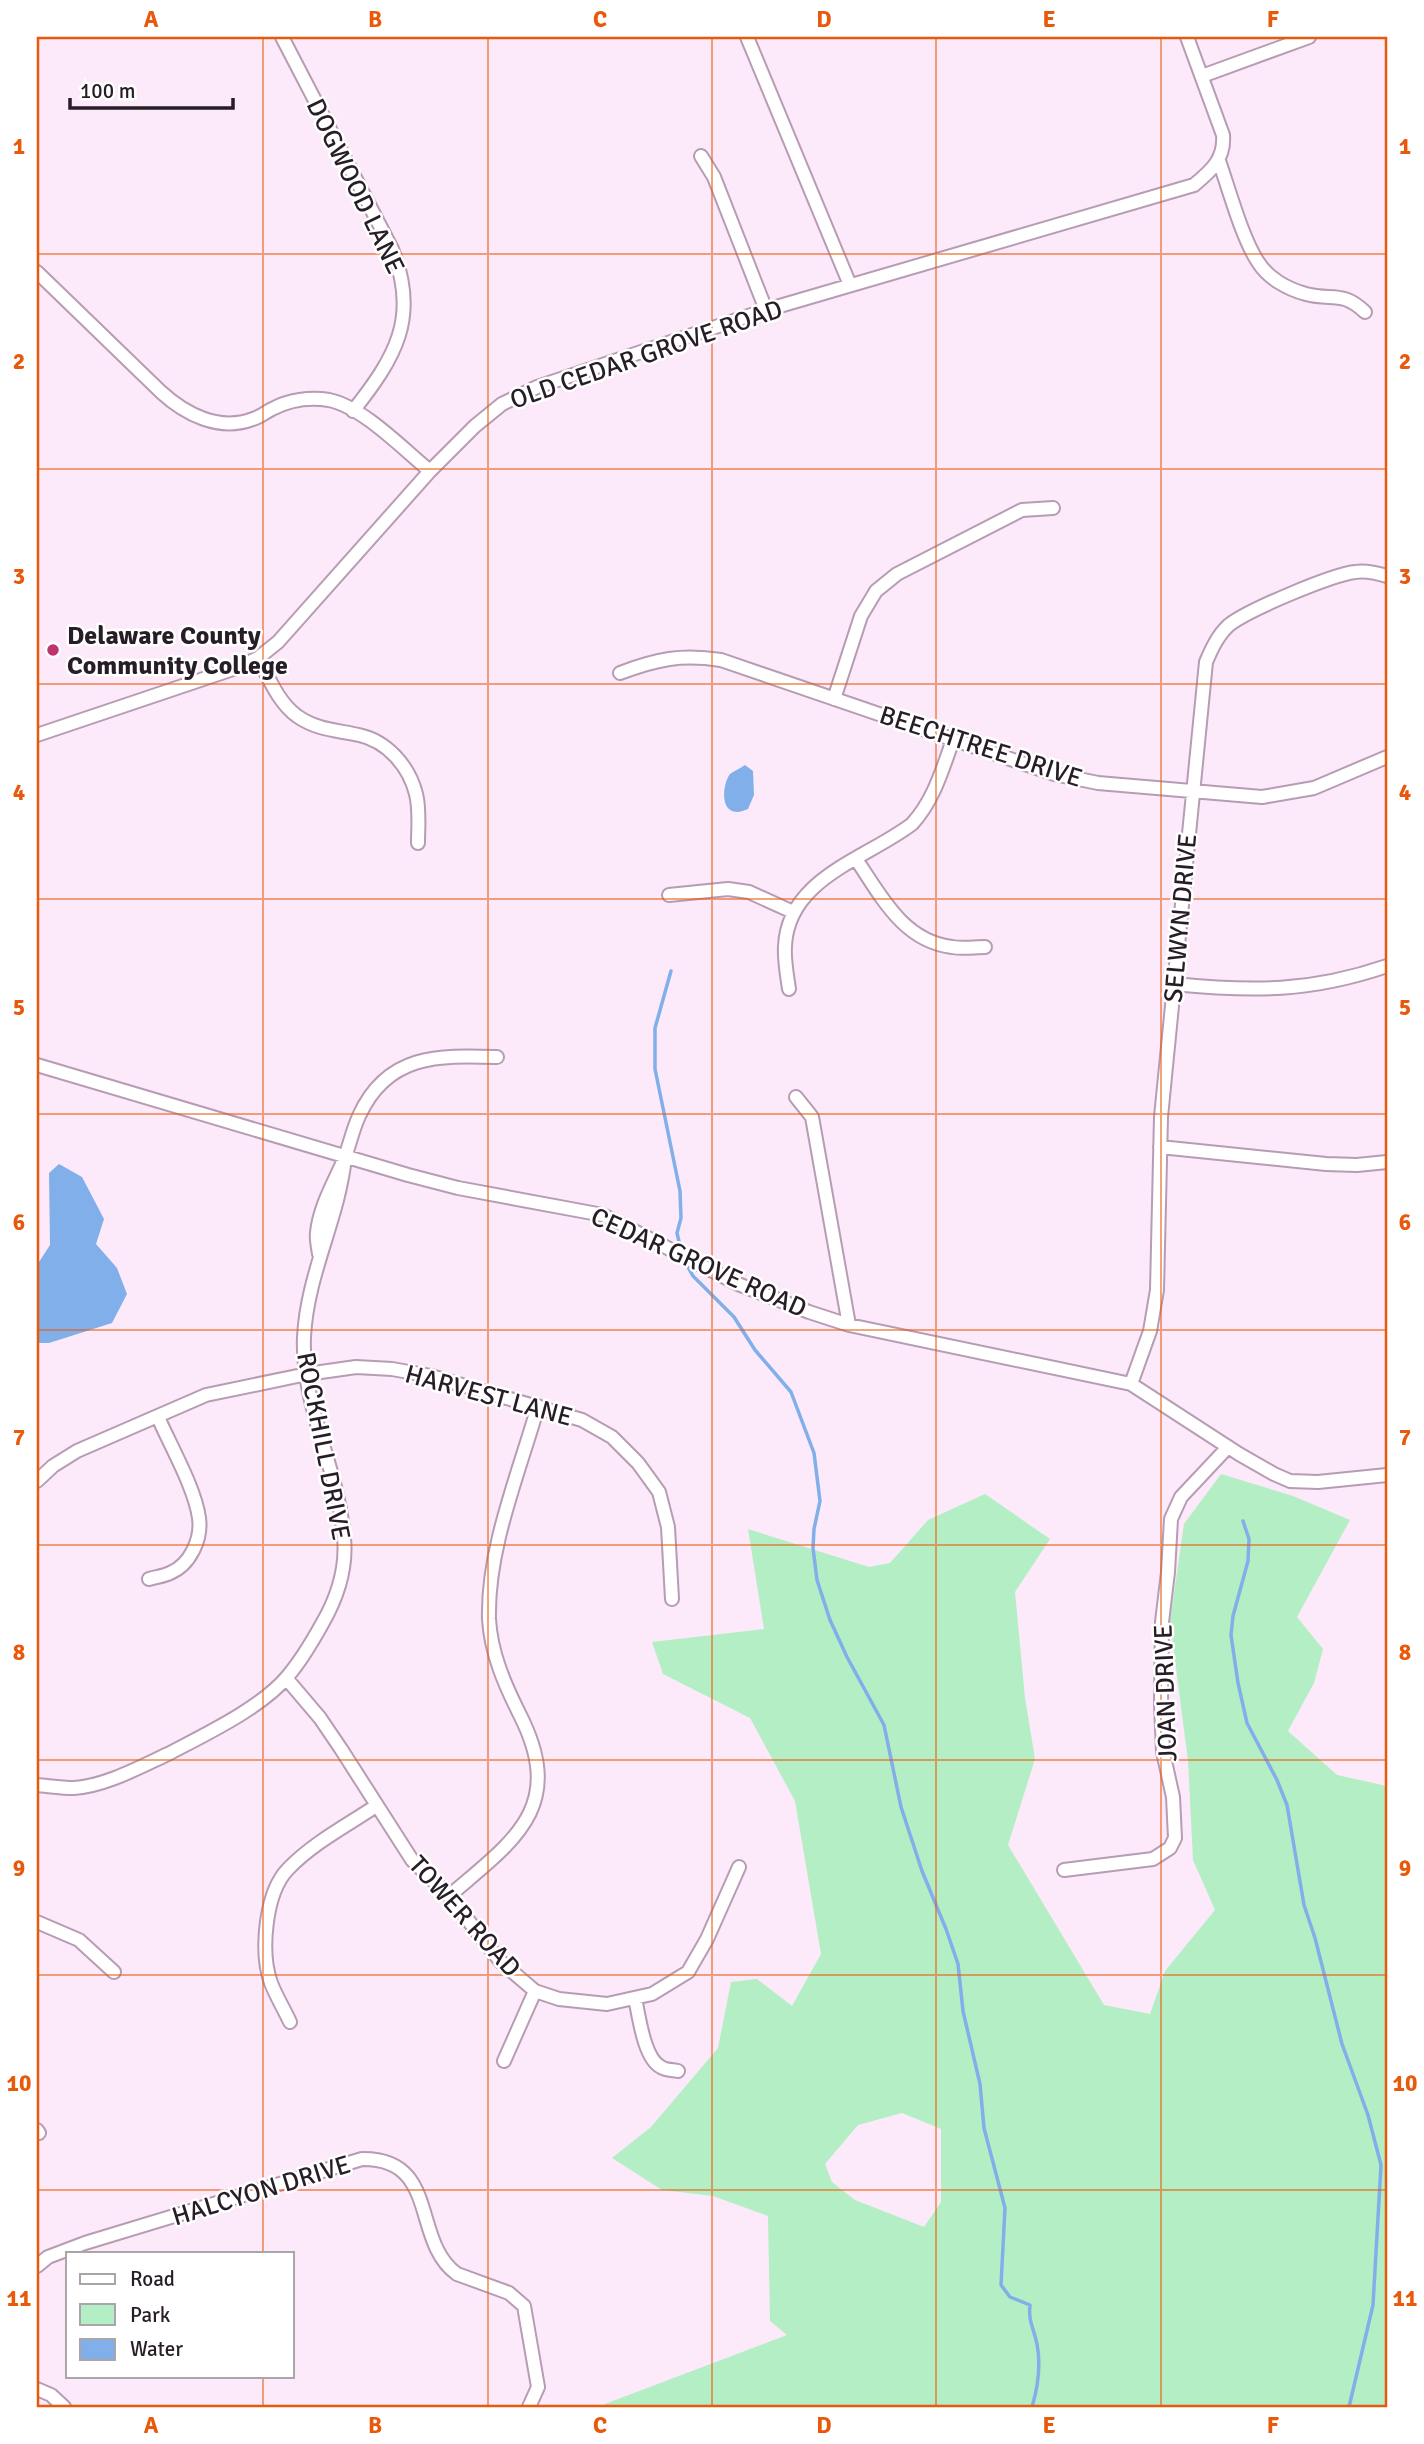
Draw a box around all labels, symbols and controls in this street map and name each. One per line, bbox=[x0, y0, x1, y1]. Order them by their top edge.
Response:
text: A bbox=[144, 5, 159, 34]
text: B bbox=[368, 5, 382, 34]
text: C bbox=[593, 5, 607, 34]
text: D bbox=[816, 5, 832, 34]
text: E bbox=[1042, 5, 1056, 34]
text: F bbox=[1267, 5, 1279, 34]
scale bar bbox=[70, 66, 233, 110]
text: 100 m bbox=[80, 78, 135, 104]
street label: DOGWOOD LANE bbox=[299, 94, 411, 279]
text: 1 bbox=[13, 132, 25, 161]
text: 1 bbox=[1399, 132, 1411, 161]
street label: OLD CEDAR GROVE ROAD bbox=[506, 293, 787, 417]
text: 2 bbox=[13, 347, 25, 376]
text: 2 bbox=[1399, 347, 1411, 376]
text: 3 bbox=[13, 562, 25, 591]
text: 3 bbox=[1399, 562, 1411, 591]
place label: Delaware County Community College bbox=[67, 620, 288, 682]
marker: Delaware County Community College bbox=[45, 642, 61, 658]
street label: BEECHTREE DRIVE bbox=[875, 699, 1086, 795]
text: 4 bbox=[13, 778, 25, 807]
text: 4 bbox=[1399, 778, 1411, 807]
street label: SELWYN DRIVE bbox=[1158, 832, 1204, 1004]
text: 5 bbox=[13, 993, 25, 1022]
text: 5 bbox=[1399, 993, 1411, 1022]
street label: CEDAR GROVE ROAD bbox=[586, 1201, 812, 1325]
text: 6 bbox=[13, 1208, 25, 1237]
text: 6 bbox=[1399, 1208, 1411, 1237]
street label: ROCKHILL DRIVE bbox=[289, 1349, 357, 1543]
street label: HARVEST LANE bbox=[401, 1358, 576, 1434]
text: 7 bbox=[13, 1423, 25, 1452]
text: 7 bbox=[1399, 1423, 1411, 1452]
street label: JOAN DRIVE bbox=[1148, 1624, 1184, 1762]
text: 8 bbox=[13, 1638, 25, 1667]
text: 8 bbox=[1399, 1638, 1411, 1667]
street label: TOWER ROAD bbox=[402, 1849, 527, 1984]
text: 9 bbox=[13, 1854, 25, 1883]
text: 9 bbox=[1399, 1854, 1411, 1883]
text: 10 bbox=[7, 2069, 31, 2098]
text: 10 bbox=[1393, 2069, 1417, 2098]
street label: HALCYON DRIVE bbox=[168, 2149, 354, 2233]
legend bbox=[66, 2252, 294, 2378]
text: Road bbox=[130, 2266, 175, 2292]
text: 11 bbox=[7, 2284, 31, 2313]
text: 11 bbox=[1393, 2284, 1417, 2313]
text: Park bbox=[130, 2302, 171, 2328]
text: Water bbox=[130, 2336, 183, 2362]
text: A bbox=[144, 2411, 159, 2440]
text: B bbox=[368, 2411, 382, 2440]
text: C bbox=[593, 2411, 607, 2440]
text: D bbox=[816, 2411, 832, 2440]
text: E bbox=[1042, 2411, 1056, 2440]
text: F bbox=[1267, 2411, 1279, 2440]

